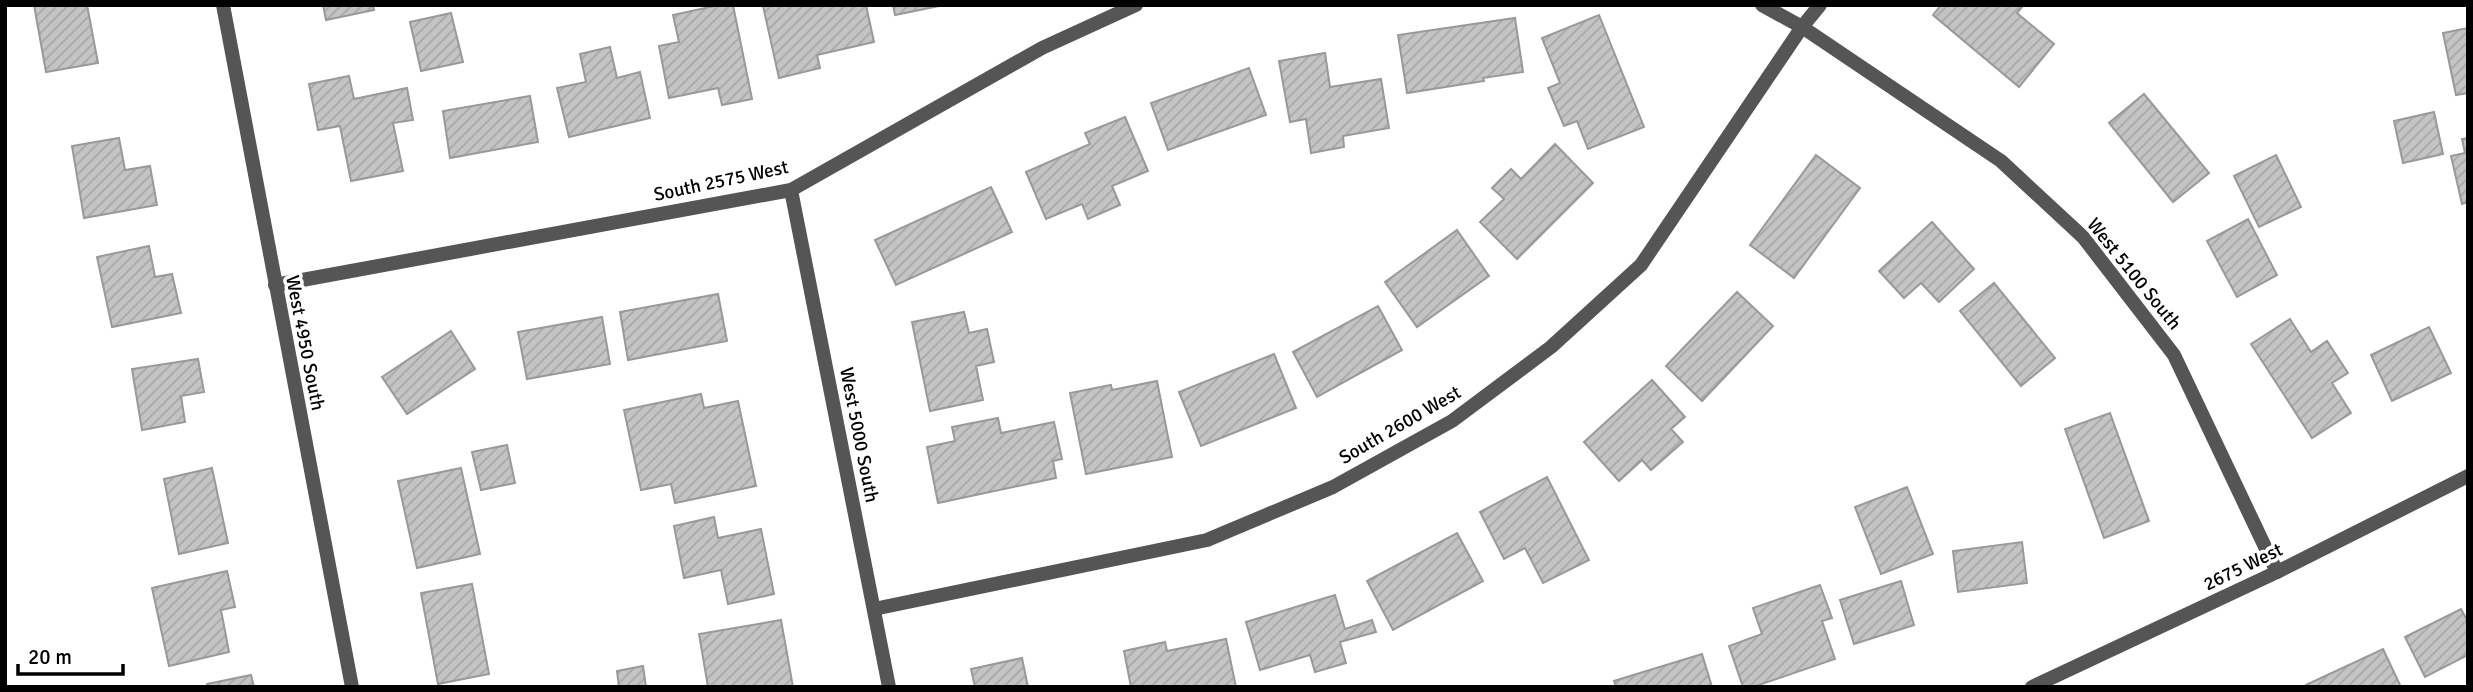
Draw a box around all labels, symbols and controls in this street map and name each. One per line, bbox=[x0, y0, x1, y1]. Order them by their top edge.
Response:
street label: South 2575 West bbox=[651, 155, 791, 207]
street label: West 5100 South bbox=[2082, 213, 2186, 335]
street label: West 4950 South bbox=[280, 273, 330, 413]
street label: West 5000 South bbox=[834, 365, 884, 505]
street label: South 2600 West bbox=[1335, 380, 1466, 470]
street label: 2675 West bbox=[2199, 537, 2287, 596]
scale bar bbox=[18, 632, 122, 676]
text: 20 m bbox=[28, 644, 72, 670]

